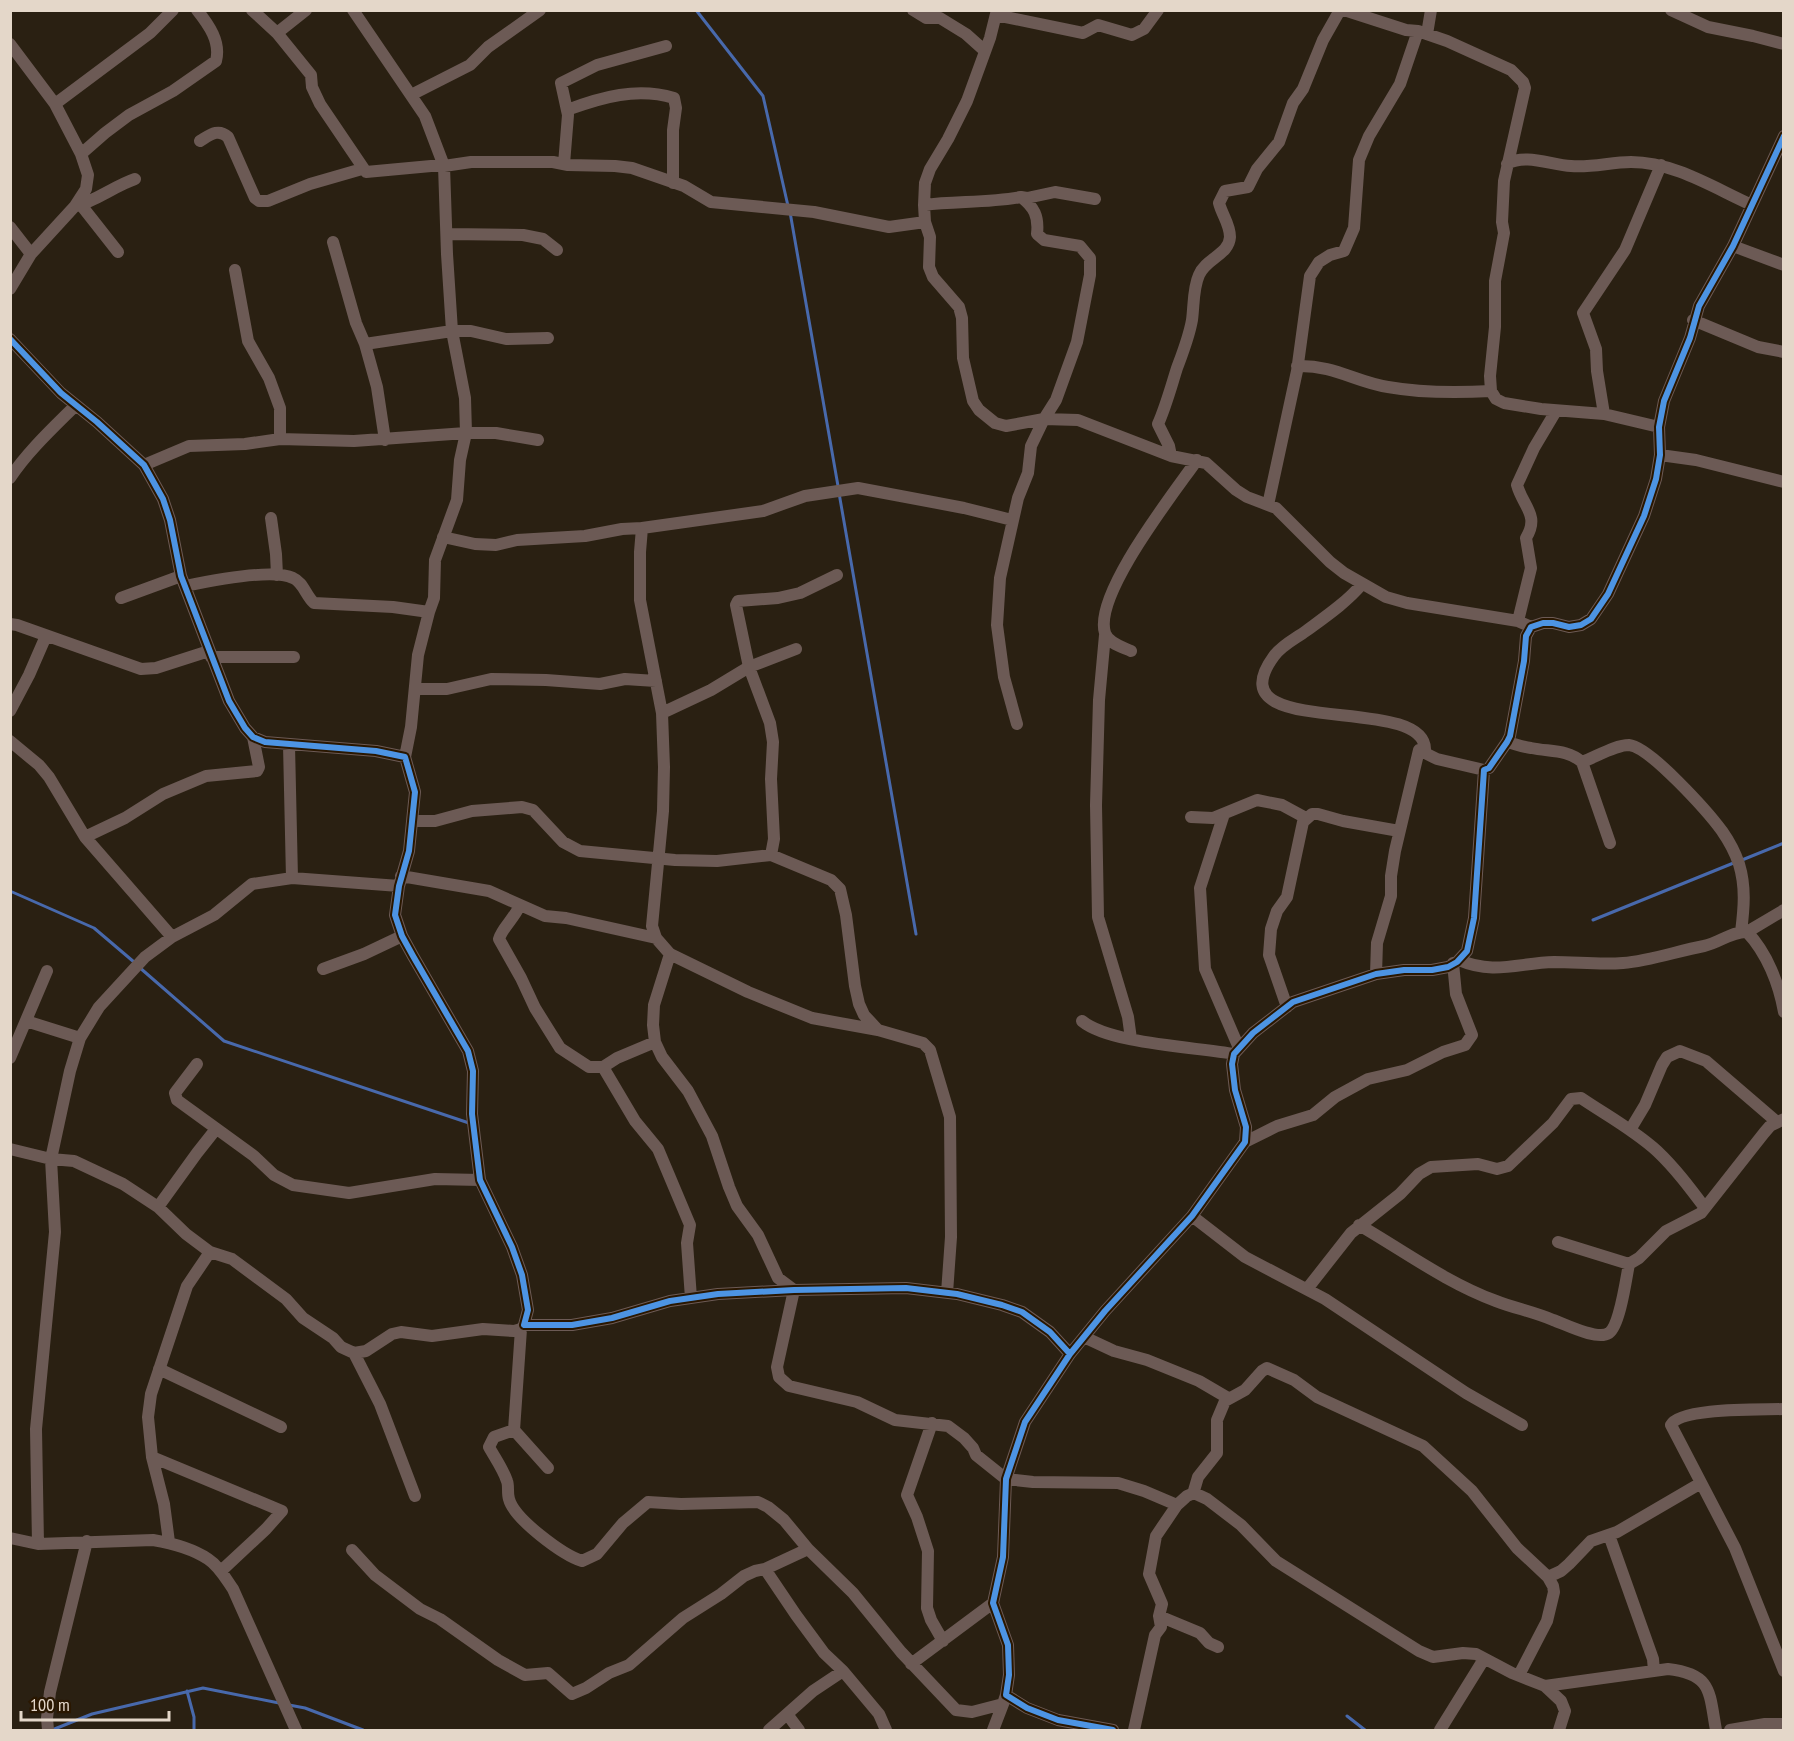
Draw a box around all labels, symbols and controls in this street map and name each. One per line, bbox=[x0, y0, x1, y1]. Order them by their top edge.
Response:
scale bar bbox=[21, 1684, 170, 1722]
text: 100 m bbox=[30, 1693, 70, 1716]

